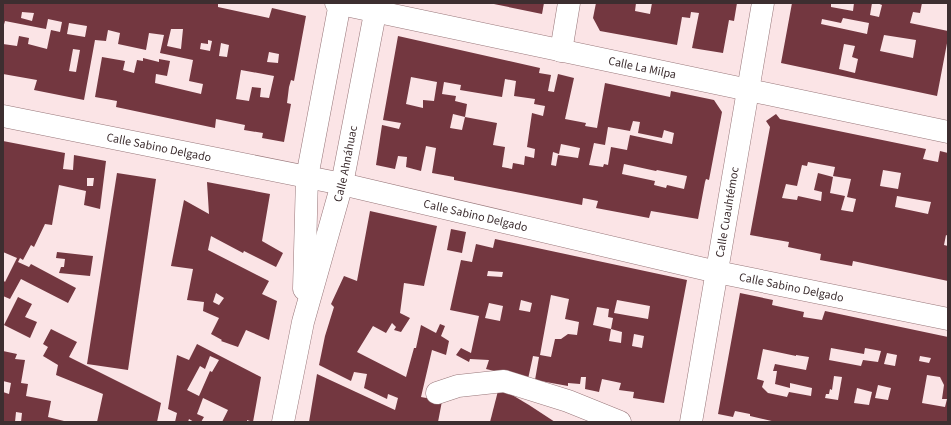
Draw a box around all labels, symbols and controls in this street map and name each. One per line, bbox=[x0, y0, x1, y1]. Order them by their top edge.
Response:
street label: Calle La Milpa bbox=[607, 53, 678, 83]
street label: Calle Ahnáhuac bbox=[329, 124, 362, 204]
street label: Calle Sabino Delgado bbox=[105, 129, 213, 167]
street label: Calle Cuauhtémoc bbox=[711, 165, 744, 259]
street label: Calle Sabino Delgado bbox=[422, 195, 529, 236]
street label: Calle Sabino Delgado bbox=[738, 269, 845, 307]

